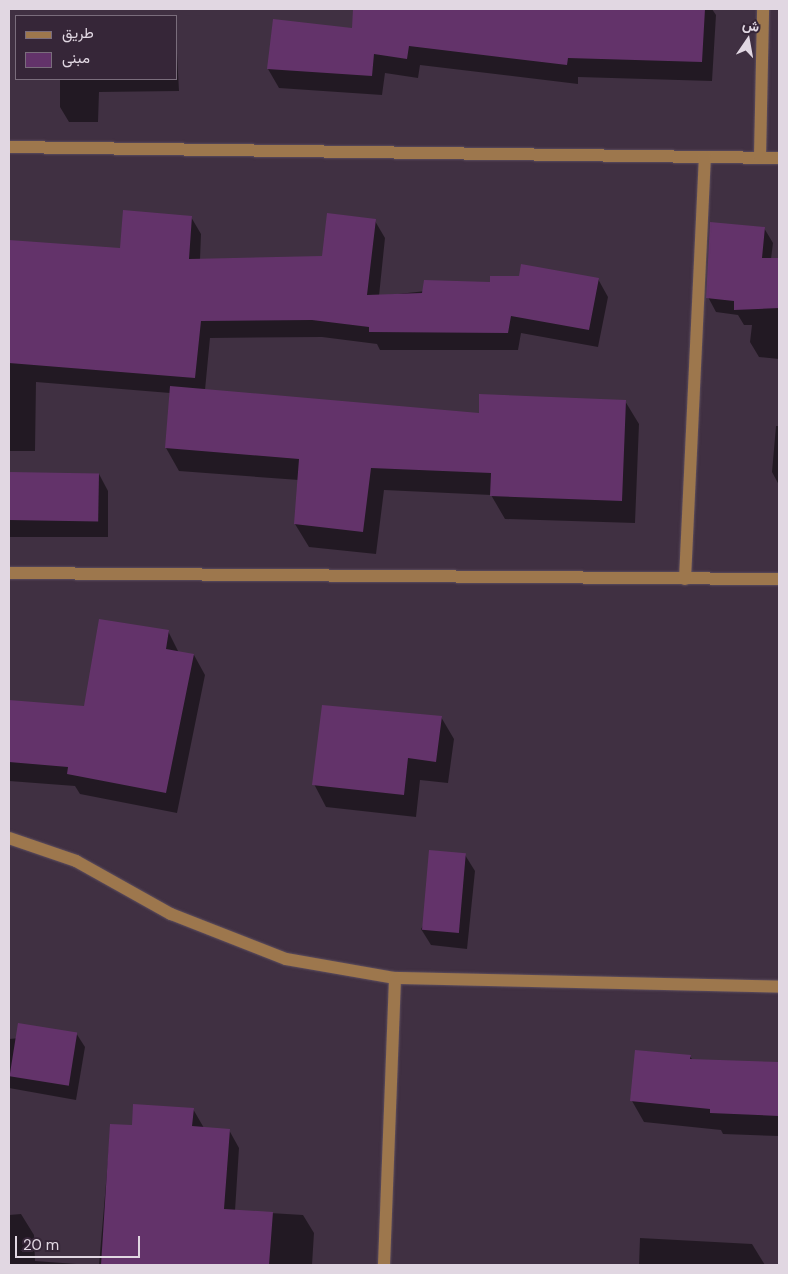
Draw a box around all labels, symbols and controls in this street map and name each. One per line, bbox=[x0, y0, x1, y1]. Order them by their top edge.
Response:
legend bbox=[15, 15, 178, 80]
north arrow bbox=[723, 15, 773, 65]
text: ش bbox=[741, 15, 761, 36]
text: طريق bbox=[62, 23, 94, 43]
text: مبنى bbox=[62, 48, 90, 68]
scale bar bbox=[18, 1226, 142, 1258]
text: 20 m bbox=[23, 1235, 59, 1255]

